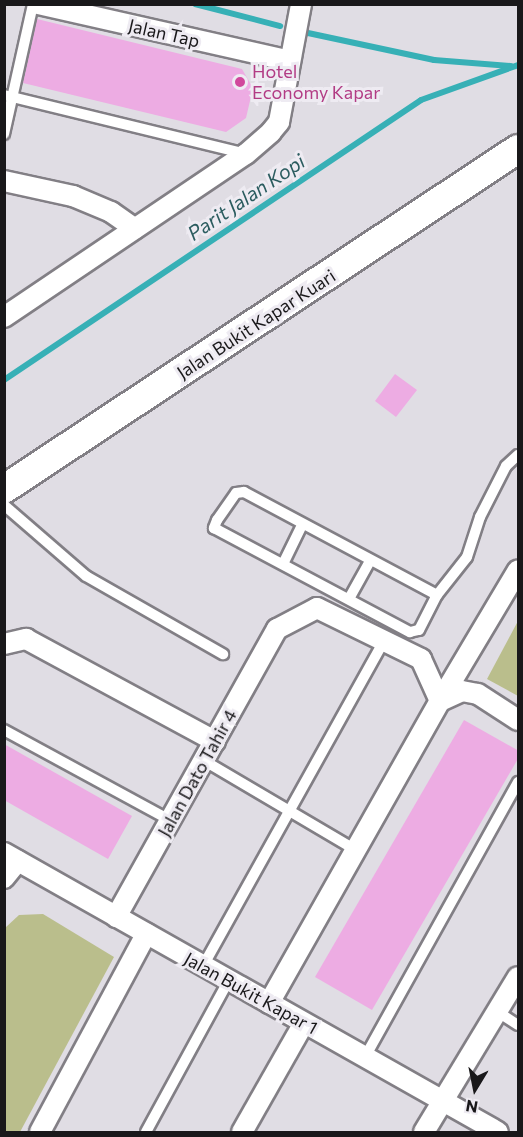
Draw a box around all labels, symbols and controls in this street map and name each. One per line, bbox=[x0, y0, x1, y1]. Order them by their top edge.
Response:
street label: Jalan Tap bbox=[126, 14, 202, 52]
place label: Hotel Economy Kapar bbox=[252, 61, 380, 104]
marker: Hotel Economy Kapar bbox=[233, 75, 247, 89]
water label: Parit Jalan Kopi bbox=[183, 149, 309, 245]
street label: Jalan Bukit Kapar Kuari bbox=[173, 265, 339, 383]
street label: Jalan Dato Tahir 4 bbox=[153, 706, 241, 840]
street label: Jalan Bukit Kapar 1 bbox=[181, 947, 321, 1039]
north arrow bbox=[445, 1059, 505, 1119]
text: N bbox=[464, 1097, 479, 1118]

